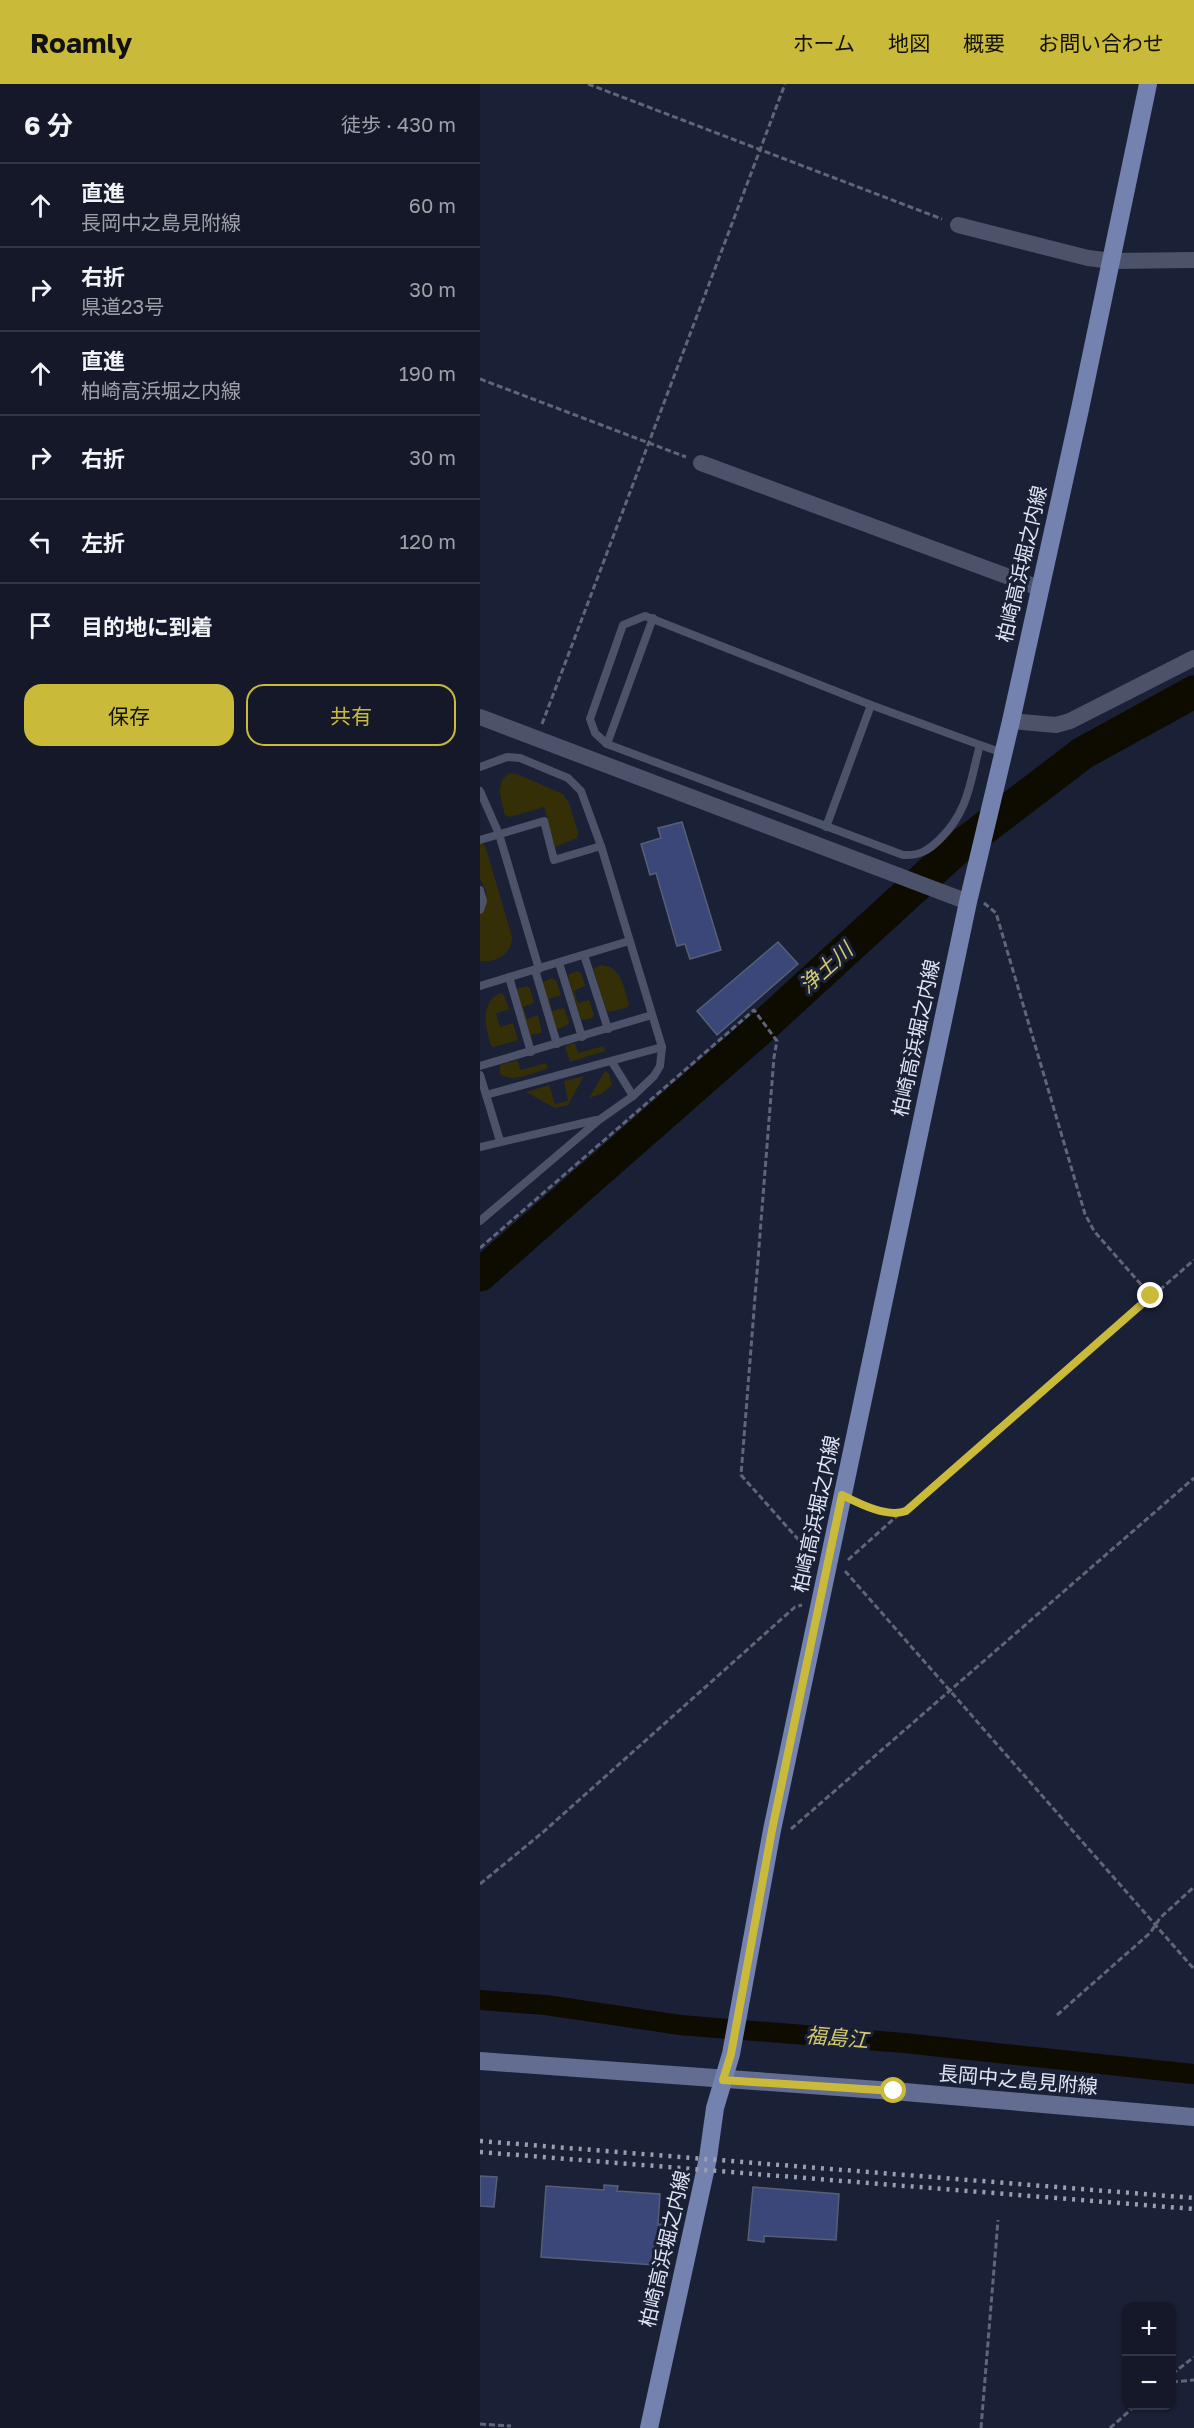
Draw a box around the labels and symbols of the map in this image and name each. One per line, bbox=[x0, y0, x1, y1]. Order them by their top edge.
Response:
street label: 柏崎高浜堀之内線 bbox=[991, 483, 1051, 644]
water label: 浄土川 bbox=[793, 935, 859, 998]
street label: 柏崎高浜堀之内線 bbox=[887, 957, 943, 1119]
route end bbox=[1137, 1282, 1163, 1308]
street label: 柏崎高浜堀之内線 bbox=[787, 1433, 843, 1595]
water label: 福島江 bbox=[805, 2021, 872, 2053]
street label: 長岡中之島見附線 bbox=[937, 2060, 1099, 2098]
route start bbox=[880, 2077, 906, 2103]
street label: 柏崎高浜堀之内線 bbox=[634, 2168, 694, 2329]

